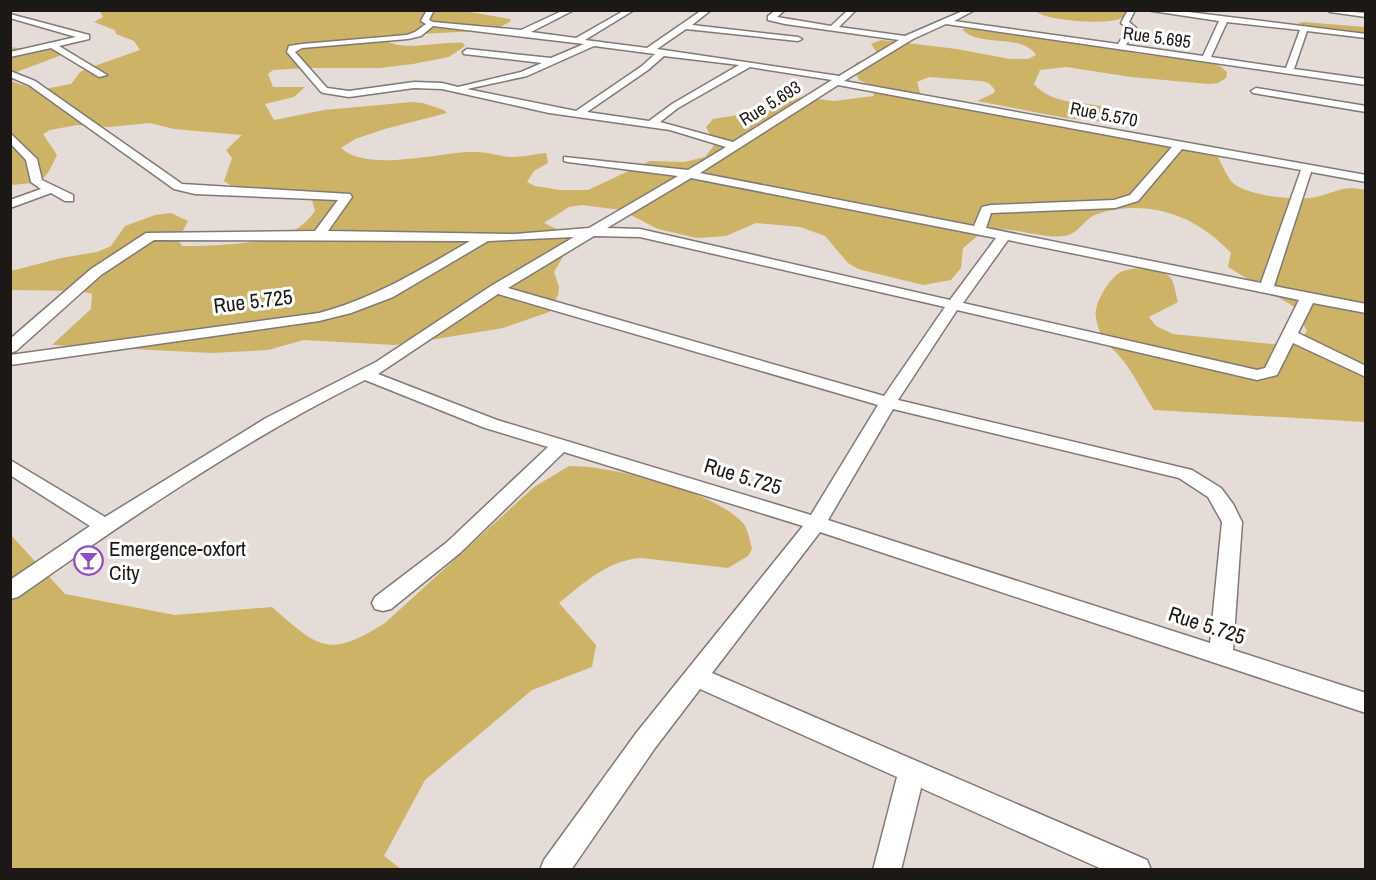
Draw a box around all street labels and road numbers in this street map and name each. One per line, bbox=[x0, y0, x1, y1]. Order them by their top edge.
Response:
street label: Rue 5.695 bbox=[1122, 20, 1192, 54]
street label: Rue 5.693 bbox=[734, 74, 806, 132]
street label: Rue 5.570 bbox=[1068, 95, 1140, 133]
street label: Rue 5.725 bbox=[212, 282, 294, 320]
street label: Rue 5.725 bbox=[701, 451, 785, 501]
street label: Rue 5.725 bbox=[1165, 599, 1249, 651]

